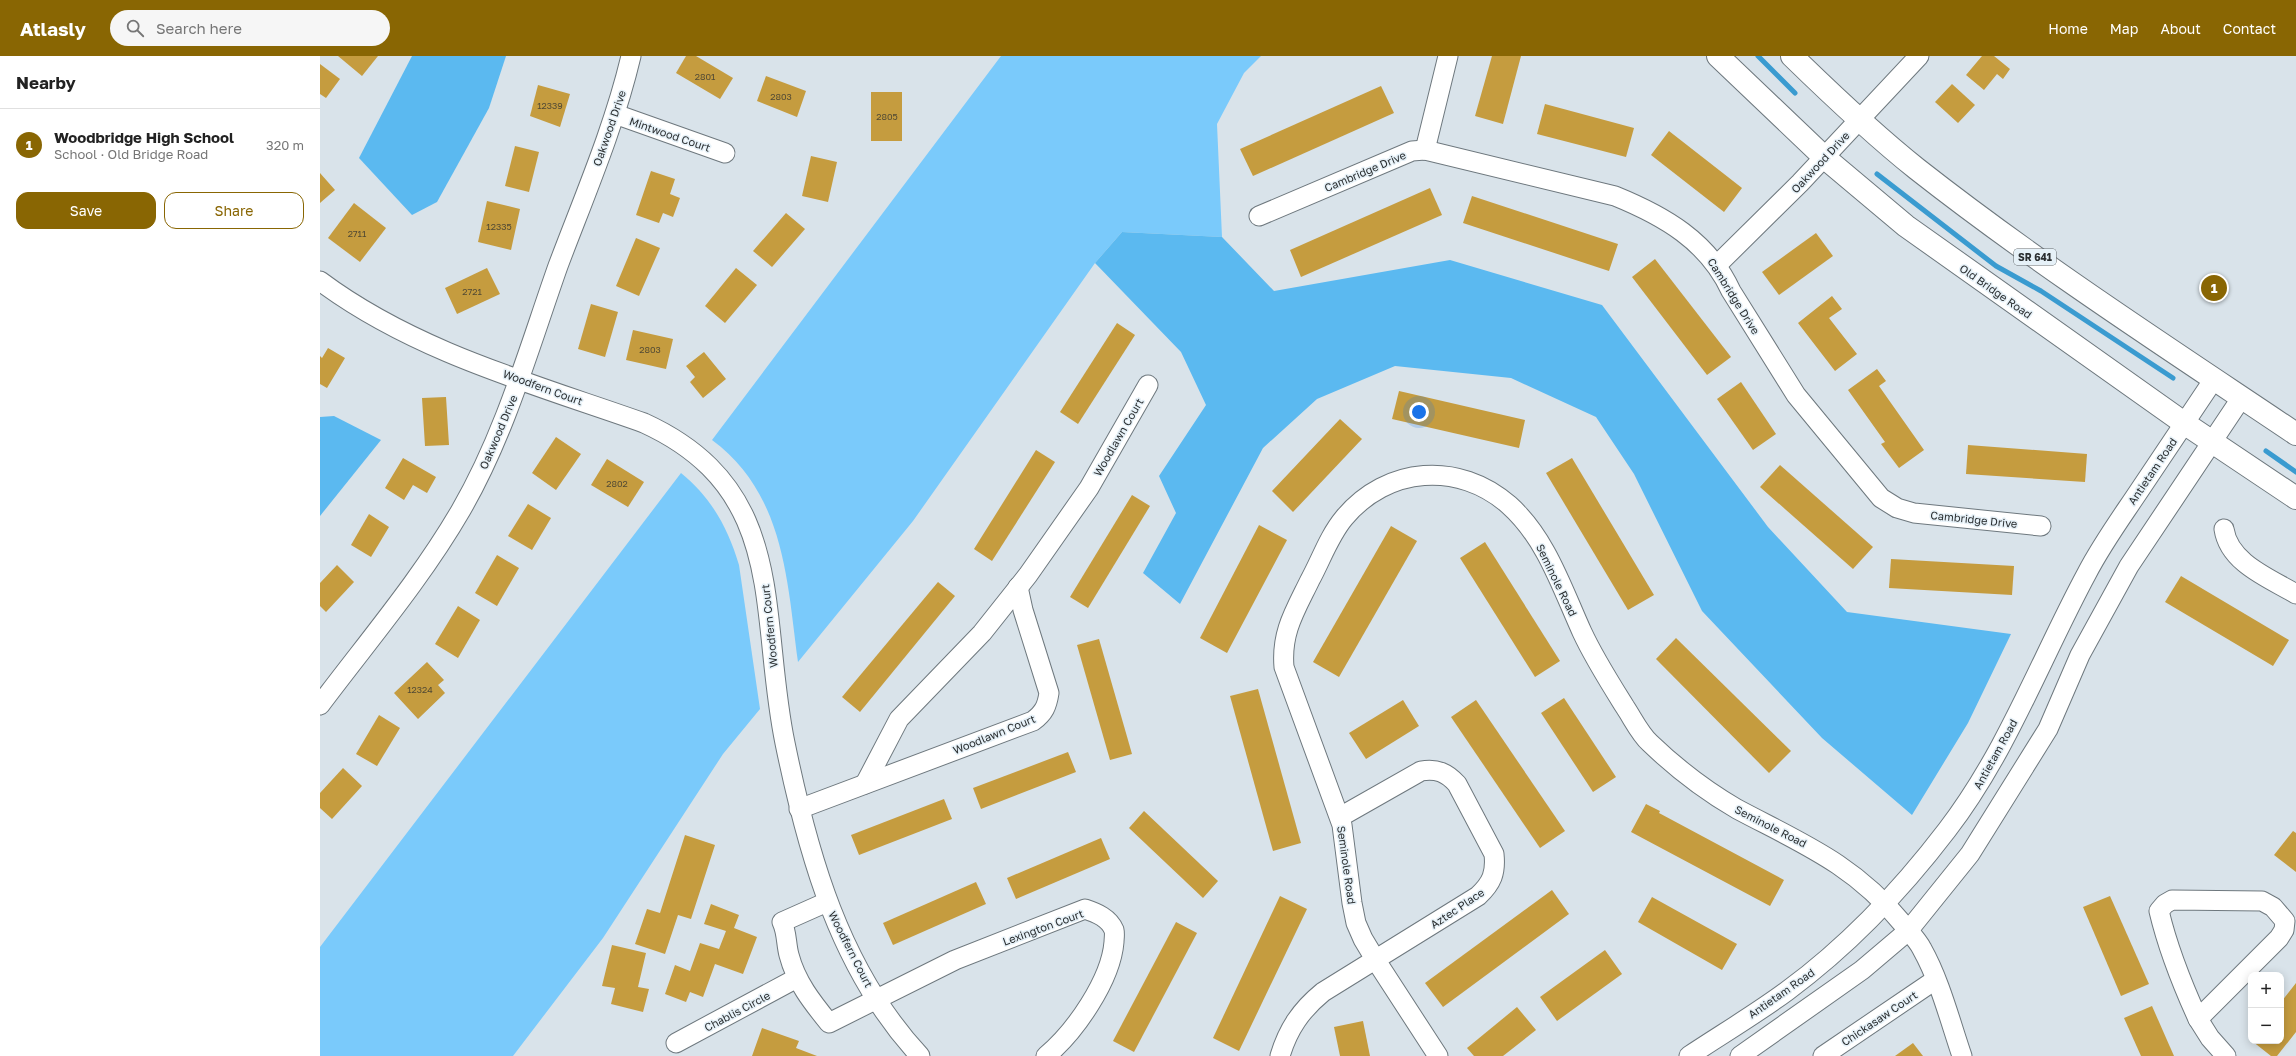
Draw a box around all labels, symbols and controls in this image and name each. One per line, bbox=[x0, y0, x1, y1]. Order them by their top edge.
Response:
search box bbox=[110, 10, 390, 46]
text: Atlasly bbox=[20, 17, 86, 40]
icon: search bbox=[124, 17, 146, 39]
text: Search here bbox=[156, 19, 242, 37]
text: Home bbox=[2048, 20, 2088, 37]
text: Map bbox=[2110, 20, 2138, 37]
text: About bbox=[2160, 20, 2201, 37]
text: Contact bbox=[2223, 20, 2276, 37]
house number: 2801 bbox=[695, 71, 716, 82]
text: Nearby bbox=[16, 72, 76, 93]
street label: Oakwood Drive bbox=[590, 88, 628, 168]
house number: 2803 bbox=[770, 91, 792, 102]
house number: 12339 bbox=[537, 100, 563, 111]
house number: 2805 bbox=[876, 111, 898, 122]
street label: Mintwood Court bbox=[628, 114, 712, 154]
text: Woodbridge High School bbox=[54, 128, 234, 146]
street label: Oakwood Drive bbox=[1788, 129, 1852, 195]
text: 1 bbox=[26, 137, 32, 153]
text: 320 m bbox=[266, 137, 304, 153]
text: School · Old Bridge Road bbox=[54, 146, 208, 162]
street label: Cambridge Drive bbox=[1322, 148, 1408, 194]
button: Save bbox=[16, 192, 156, 229]
button: Share bbox=[164, 192, 304, 229]
house number: 12335 bbox=[486, 221, 512, 232]
house number: 2711 bbox=[348, 228, 367, 239]
road number: SR 641 bbox=[2014, 249, 2056, 265]
street label: Cambridge Drive bbox=[1705, 256, 1763, 336]
street label: Old Bridge Road bbox=[1957, 261, 2035, 321]
pin: 1 bbox=[2201, 273, 2227, 303]
house number: 2721 bbox=[462, 286, 482, 297]
house number: 2803 bbox=[639, 344, 661, 355]
street label: Woodfern Court bbox=[501, 367, 585, 407]
street label: Oakwood Drive bbox=[476, 393, 520, 471]
street label: Woodlawn Court bbox=[1090, 396, 1146, 478]
your location bbox=[1409, 402, 1429, 422]
street label: Antietam Road bbox=[2125, 435, 2179, 507]
house number: 2802 bbox=[606, 478, 628, 489]
street label: Cambridge Drive bbox=[1930, 508, 2018, 530]
street label: Seminole Road bbox=[1534, 542, 1580, 618]
street label: Woodfern Court bbox=[758, 584, 780, 668]
house number: 12324 bbox=[407, 684, 433, 695]
street label: Woodlawn Court bbox=[951, 712, 1037, 756]
street label: Antietam Road bbox=[1970, 717, 2020, 791]
street label: Seminole Road bbox=[1733, 802, 1809, 850]
street label: Seminole Road bbox=[1335, 825, 1359, 905]
street label: Aztec Place bbox=[1428, 885, 1486, 931]
street label: Lexington Court bbox=[1001, 906, 1085, 948]
street label: Woodfern Court bbox=[826, 909, 876, 989]
street label: Antietam Road bbox=[1745, 965, 1817, 1021]
map controls bbox=[2248, 972, 2284, 1044]
button: + bbox=[2248, 972, 2284, 1008]
street label: Chablis Circle bbox=[702, 988, 772, 1034]
street label: Chickasaw Court bbox=[1839, 988, 1919, 1048]
button: − bbox=[2248, 1008, 2284, 1044]

